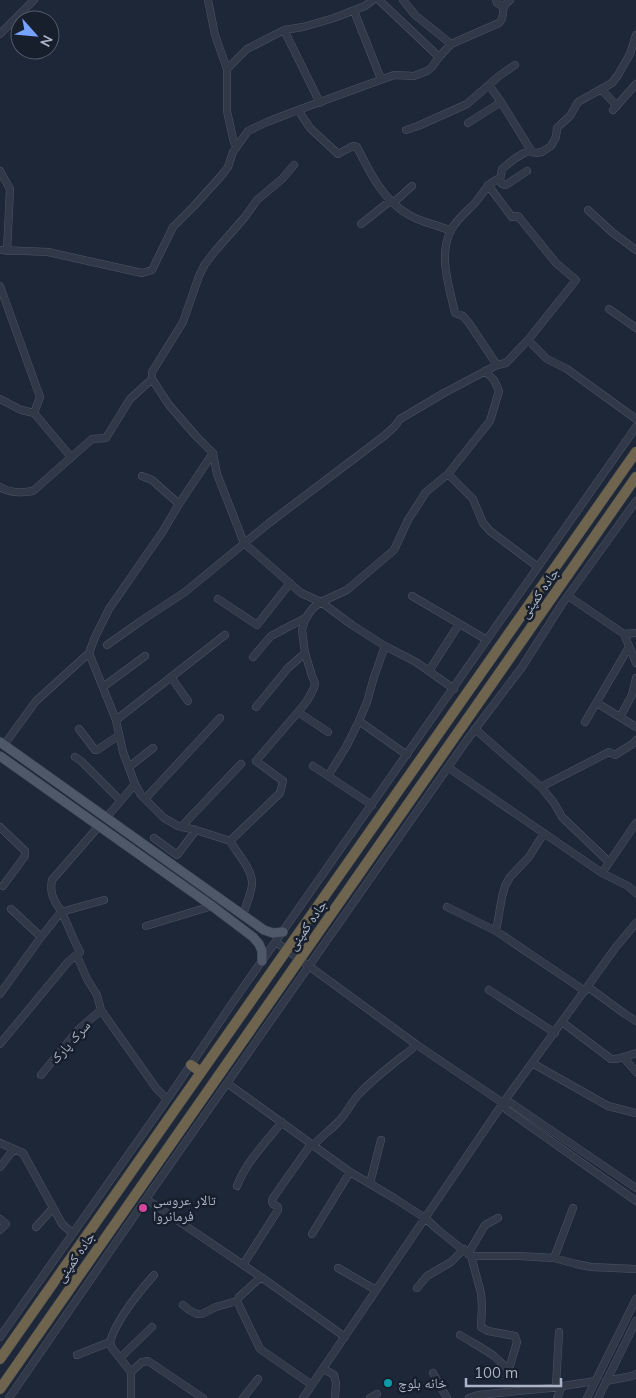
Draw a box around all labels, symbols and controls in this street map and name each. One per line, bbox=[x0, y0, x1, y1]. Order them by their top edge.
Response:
north arrow bbox=[10, 10, 60, 60]
text: N bbox=[36, 32, 57, 50]
street label: جاده کمپنی bbox=[515, 564, 563, 622]
street label: جاده کمپنی bbox=[283, 896, 331, 954]
street label: سرک پارک bbox=[46, 1016, 94, 1068]
place label: تالار عروسی فرمانروا bbox=[153, 1191, 216, 1225]
marker: تالار عروسی فرمانروا bbox=[137, 1202, 149, 1214]
street label: جاده کمپنی bbox=[51, 1228, 99, 1286]
scale bar bbox=[466, 1356, 561, 1388]
text: 100 m bbox=[474, 1363, 518, 1382]
place label: خانه بلوچ bbox=[398, 1374, 447, 1393]
marker: خانه بلوچ bbox=[382, 1377, 394, 1389]

